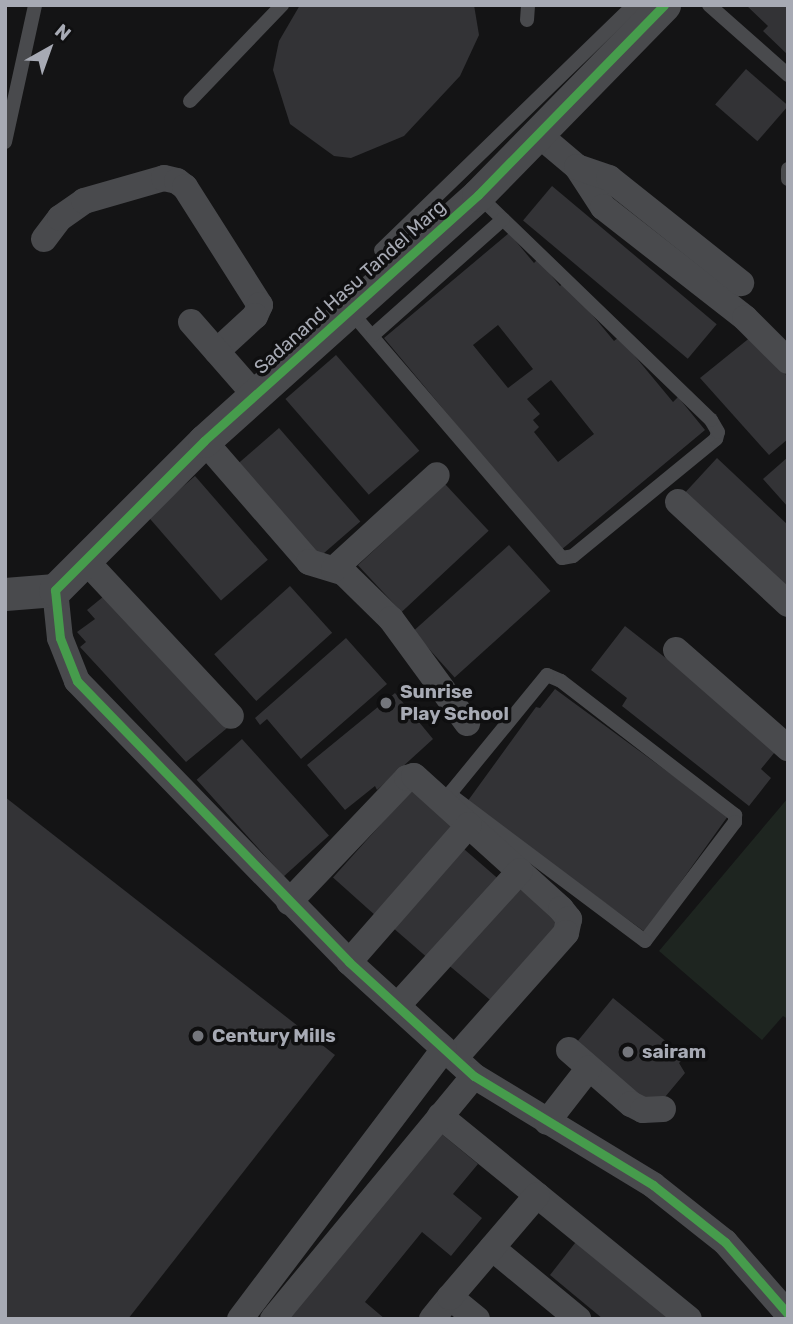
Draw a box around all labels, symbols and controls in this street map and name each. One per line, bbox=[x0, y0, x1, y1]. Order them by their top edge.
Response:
north arrow bbox=[14, 14, 84, 84]
text: N bbox=[50, 19, 75, 46]
street label: Sadanand Hasu Tandel Marg bbox=[250, 195, 450, 379]
place label: Sunrise Play School bbox=[400, 681, 509, 725]
marker: Sunrise Play School bbox=[378, 695, 394, 711]
place label: Century Mills bbox=[212, 1025, 336, 1047]
marker: Century Mills bbox=[190, 1028, 206, 1044]
place label: sairam bbox=[642, 1041, 706, 1063]
marker: sairam bbox=[620, 1044, 636, 1060]

